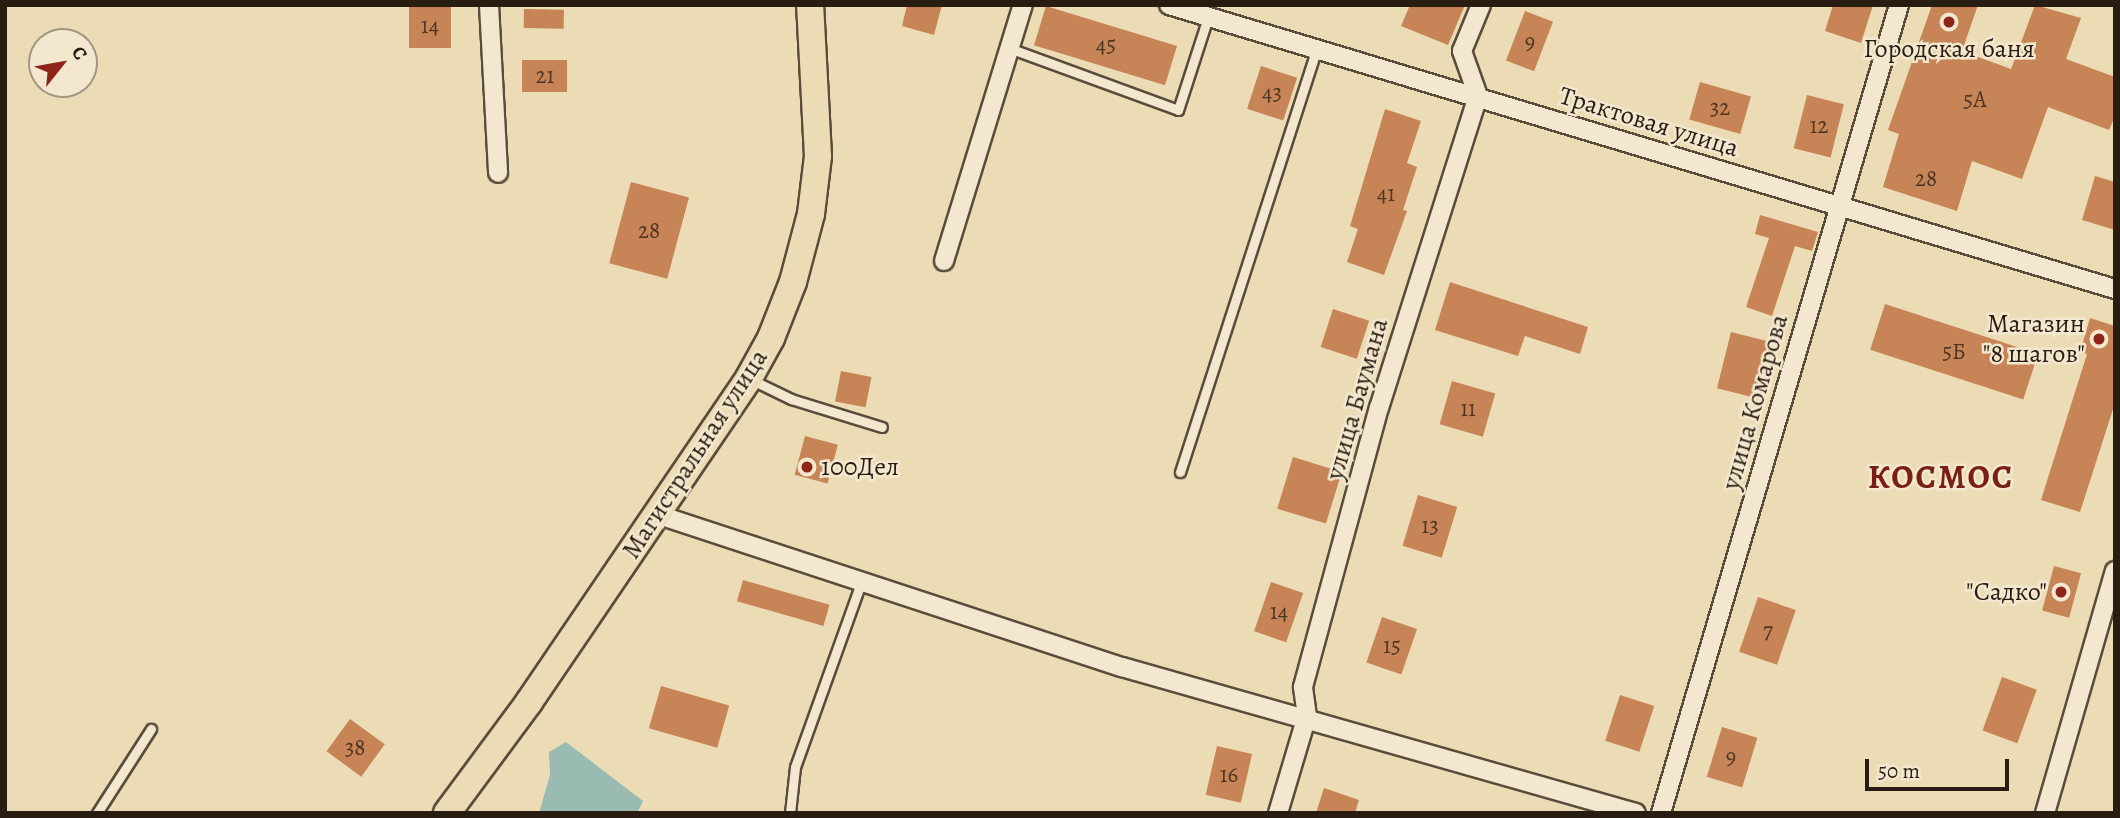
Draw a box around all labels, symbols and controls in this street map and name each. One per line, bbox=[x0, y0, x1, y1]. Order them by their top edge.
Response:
house number: 14 bbox=[421, 12, 439, 40]
marker: Городская баня bbox=[1941, 14, 1957, 30]
north arrow bbox=[28, 28, 98, 98]
house number: 9 bbox=[1525, 28, 1535, 56]
house number: 45 bbox=[1096, 31, 1116, 59]
place label: Городская баня bbox=[1863, 33, 2035, 65]
text: С bbox=[65, 41, 93, 65]
house number: 21 bbox=[536, 62, 554, 90]
house number: 43 bbox=[1262, 79, 1282, 107]
street label: Трактовая улица bbox=[1556, 80, 1742, 164]
house number: 5А bbox=[1963, 86, 1987, 114]
house number: 32 bbox=[1710, 94, 1730, 122]
house number: 12 bbox=[1810, 112, 1828, 140]
house number: 28 bbox=[1915, 165, 1937, 193]
house number: 41 bbox=[1377, 180, 1395, 208]
house number: 28 bbox=[638, 217, 660, 245]
place label: Магазин "8 шагов" bbox=[1983, 308, 2085, 370]
street label: улица Комарова bbox=[1715, 311, 1795, 493]
street label: улица Баумана bbox=[1319, 315, 1395, 483]
marker: Магазин "8 шагов" bbox=[2091, 331, 2107, 347]
house number: 5Б bbox=[1942, 338, 1966, 366]
street label: Магистральная улица bbox=[616, 343, 774, 565]
house number: 11 bbox=[1460, 395, 1476, 423]
place label: 100Дел bbox=[821, 451, 899, 483]
district label: КОСМОС bbox=[1869, 457, 2013, 497]
marker: 100Дел bbox=[799, 459, 815, 475]
house number: 13 bbox=[1421, 512, 1439, 540]
place label: "Садко" bbox=[1966, 576, 2047, 608]
marker: "Садко" bbox=[2053, 584, 2069, 600]
house number: 14 bbox=[1270, 598, 1288, 626]
house number: 7 bbox=[1763, 617, 1773, 645]
house number: 15 bbox=[1383, 632, 1401, 660]
house number: 38 bbox=[345, 734, 365, 762]
house number: 9 bbox=[1726, 743, 1736, 771]
scale bar bbox=[1868, 744, 2011, 788]
text: 50 m bbox=[1878, 757, 1920, 785]
house number: 16 bbox=[1220, 761, 1238, 789]

